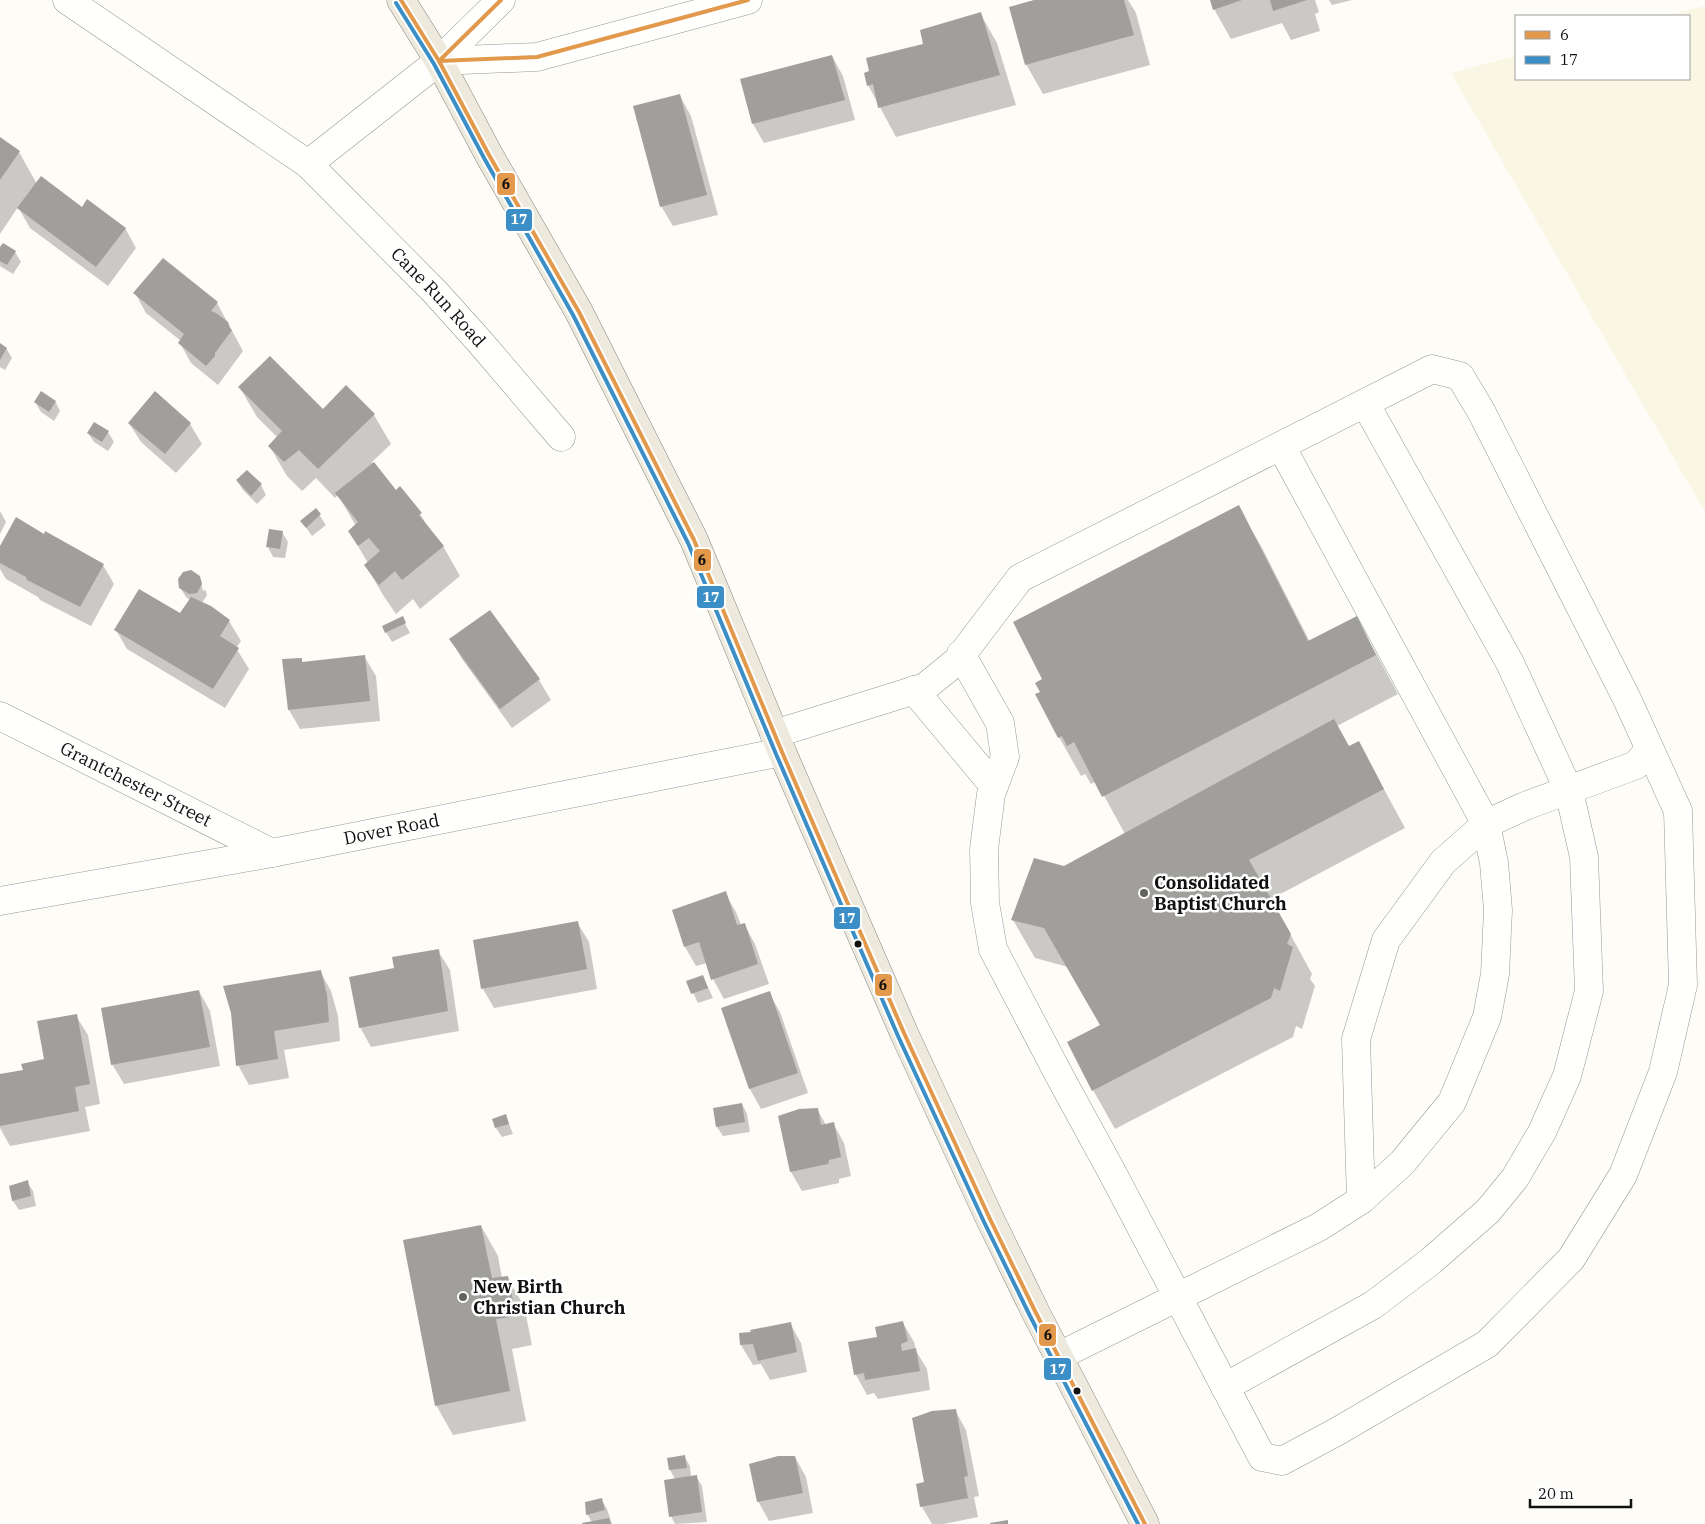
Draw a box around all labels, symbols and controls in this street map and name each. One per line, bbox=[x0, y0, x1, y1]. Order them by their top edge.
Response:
legend bbox=[1515, 15, 1690, 80]
text: 6 bbox=[1560, 25, 1569, 44]
text: 17 bbox=[1560, 50, 1578, 69]
line badge: 6 bbox=[496, 172, 516, 196]
text: 6 bbox=[502, 175, 510, 193]
line badge: 17 bbox=[505, 208, 533, 232]
text: 17 bbox=[511, 210, 527, 228]
street label: Cane Run Road bbox=[386, 242, 491, 352]
line badge: 6 bbox=[693, 548, 712, 572]
text: 6 bbox=[698, 551, 706, 569]
line badge: 17 bbox=[696, 585, 725, 609]
text: 17 bbox=[703, 588, 719, 606]
street label: Grantchester Street bbox=[57, 736, 215, 832]
street label: Dover Road bbox=[342, 808, 441, 850]
place label: Consolidated Baptist Church bbox=[1154, 871, 1287, 915]
marker: Consolidated Baptist Church bbox=[1138, 887, 1150, 899]
line badge: 17 bbox=[833, 906, 861, 930]
text: 17 bbox=[839, 909, 855, 927]
unlabelled marker bbox=[853, 939, 863, 949]
line badge: 6 bbox=[874, 973, 893, 997]
text: 6 bbox=[879, 976, 887, 994]
place label: New Birth Christian Church bbox=[473, 1275, 626, 1319]
marker: New Birth Christian Church bbox=[457, 1291, 469, 1303]
line badge: 6 bbox=[1038, 1323, 1057, 1347]
text: 6 bbox=[1044, 1326, 1052, 1344]
line badge: 17 bbox=[1043, 1357, 1072, 1381]
text: 17 bbox=[1050, 1360, 1066, 1378]
unlabelled marker bbox=[1072, 1386, 1082, 1396]
scale bar bbox=[1530, 1476, 1631, 1508]
text: 20 m bbox=[1538, 1484, 1574, 1503]

